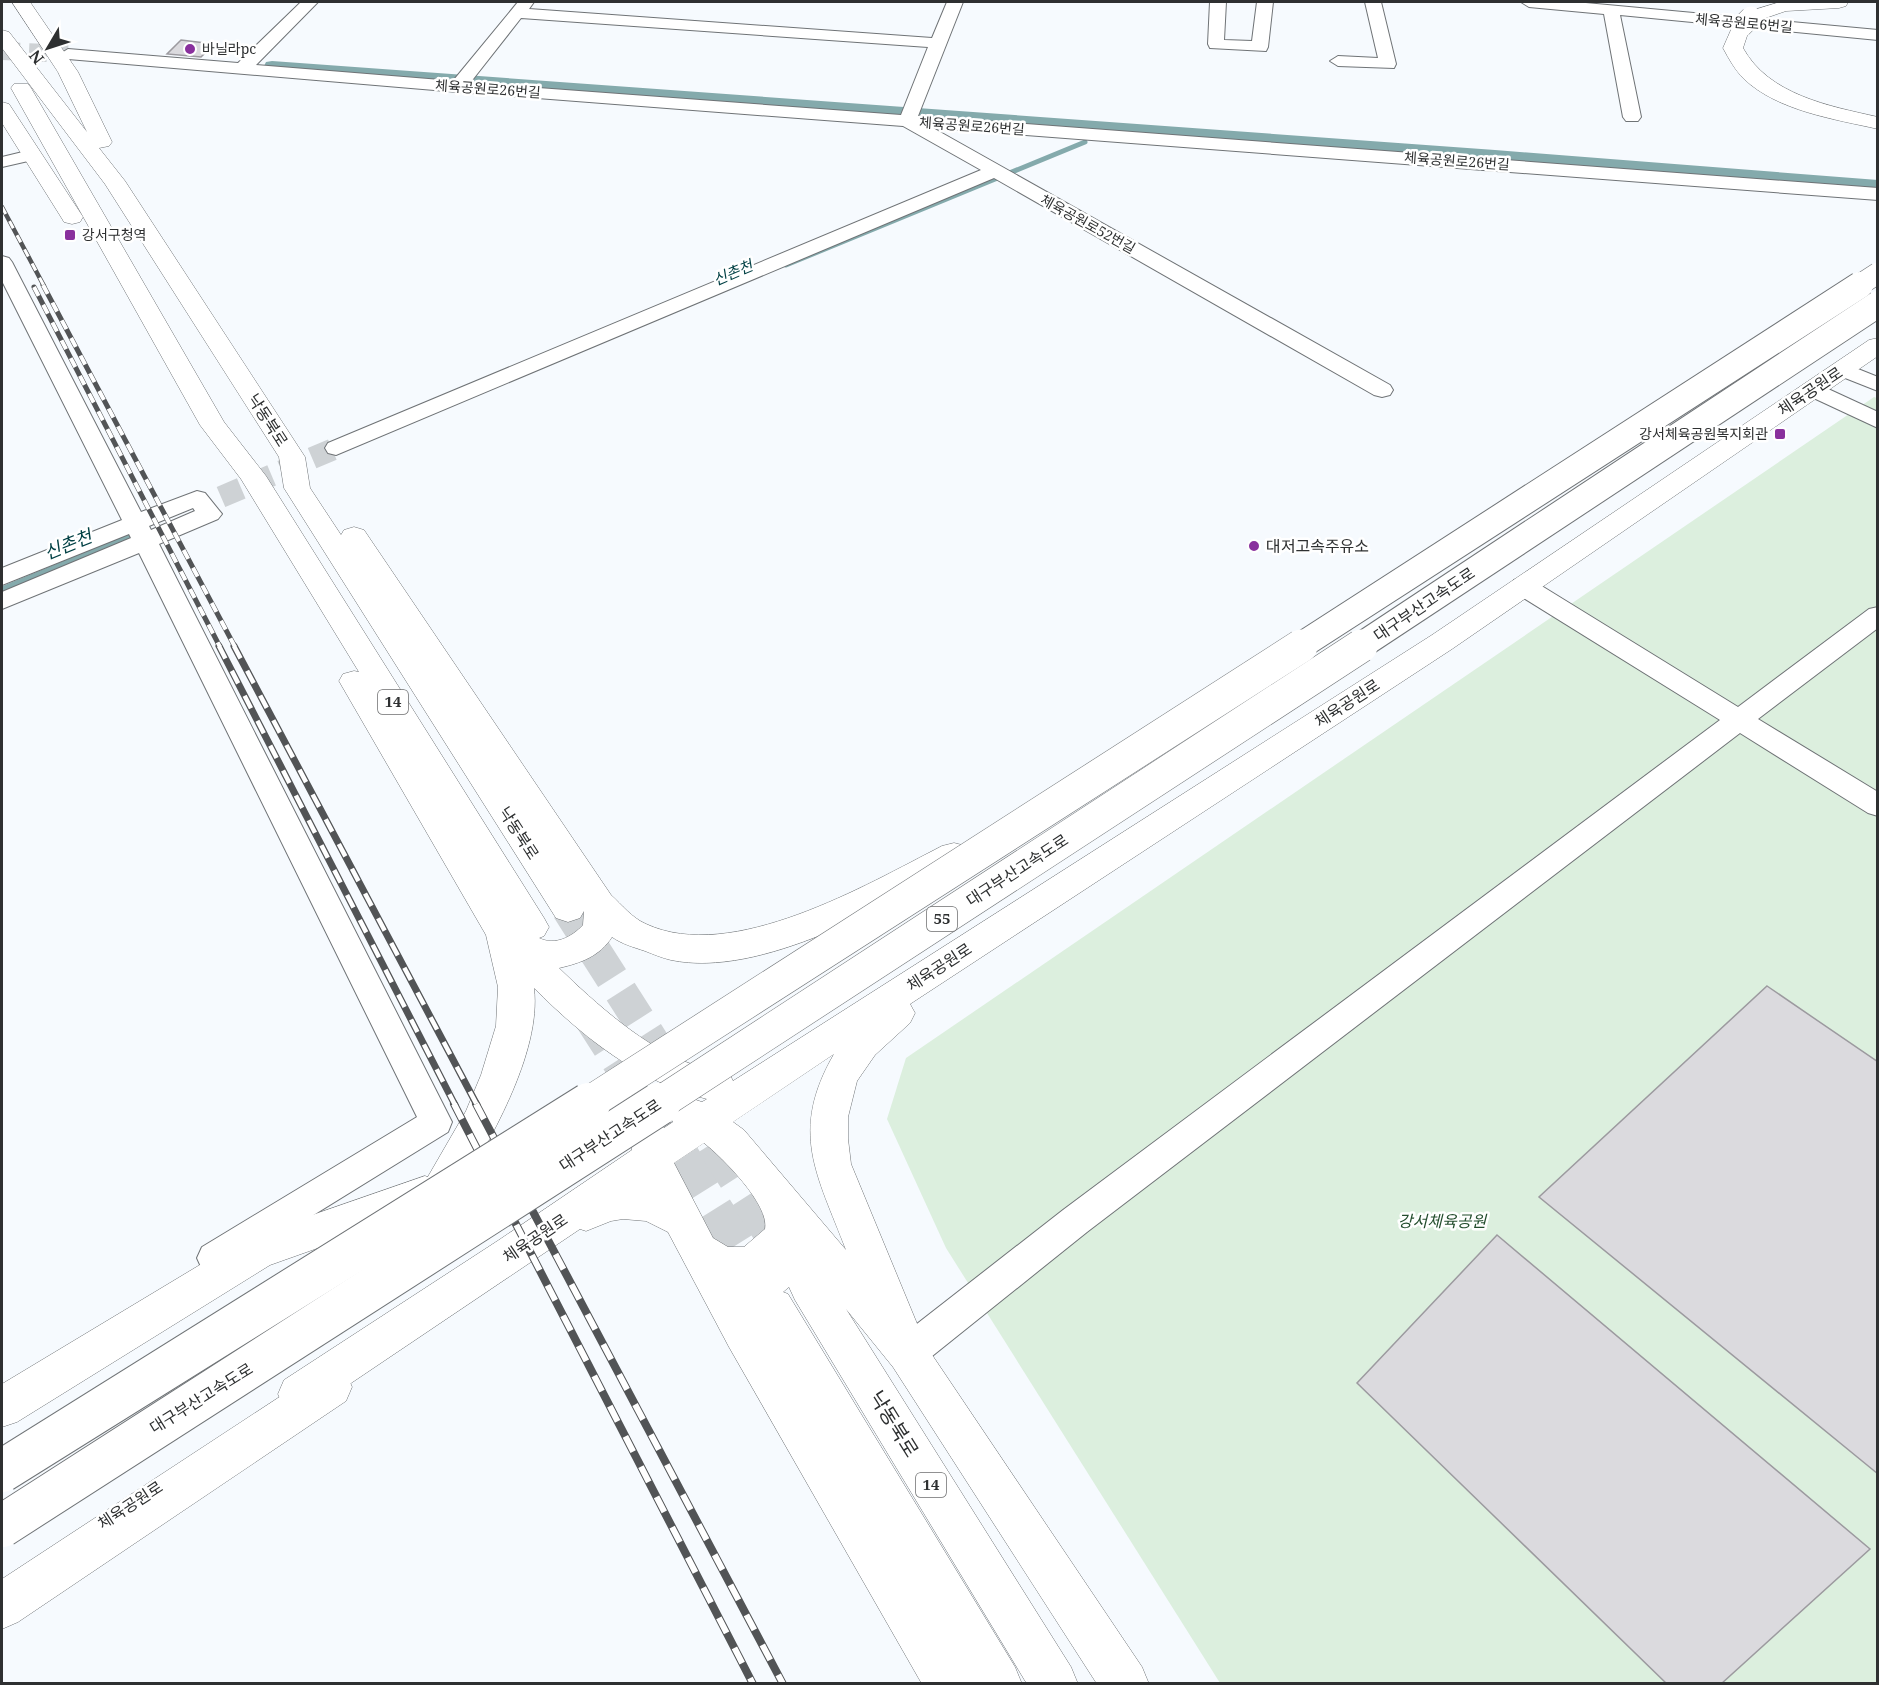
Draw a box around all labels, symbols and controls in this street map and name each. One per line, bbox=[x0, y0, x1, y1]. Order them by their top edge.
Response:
street label: 체육공원로6번길 bbox=[1694, 9, 1794, 36]
north arrow bbox=[18, 18, 78, 78]
place label: 바닐라pc bbox=[202, 39, 256, 58]
marker: 바닐라pc bbox=[183, 42, 197, 56]
text: N bbox=[24, 45, 49, 69]
street label: 체육공원로26번길 bbox=[435, 75, 541, 102]
street label: 체육공원로26번길 bbox=[919, 112, 1025, 139]
street label: 체육공원로26번길 bbox=[1404, 147, 1510, 174]
street label: 체육공원로52번길 bbox=[1037, 190, 1139, 258]
place label: 강서구청역 bbox=[82, 225, 146, 244]
marker: 강서구청역 bbox=[63, 228, 77, 242]
water label: 신촌천 bbox=[710, 254, 758, 289]
street label: 체육공원로 bbox=[1773, 361, 1847, 421]
street label: 낙동북로 bbox=[243, 389, 293, 451]
place label: 강서체육공원복지회관 bbox=[1639, 424, 1768, 443]
marker: 강서체육공원복지회관 bbox=[1773, 427, 1787, 441]
water label: 신촌천 bbox=[40, 523, 97, 565]
place label: 대저고속주유소 bbox=[1266, 535, 1369, 557]
marker: 대저고속주유소 bbox=[1247, 539, 1261, 553]
street label: 대구부산고속도로 bbox=[1369, 562, 1479, 646]
street label: 체육공원로 bbox=[1310, 674, 1384, 732]
road number: 14 bbox=[378, 690, 408, 714]
street label: 낙동북로 bbox=[494, 802, 544, 864]
street label: 대구부산고속도로 bbox=[962, 829, 1073, 911]
road number: 55 bbox=[927, 907, 957, 931]
street label: 체육공원로 bbox=[902, 938, 976, 996]
street label: 대구부산고속도로 bbox=[555, 1094, 666, 1176]
street label: 체육공원로 bbox=[498, 1208, 572, 1268]
park label: 강서체육공원 bbox=[1398, 1210, 1487, 1232]
street label: 대구부산고속도로 bbox=[145, 1357, 257, 1439]
street label: 낙동북로 bbox=[863, 1385, 925, 1462]
road number: 14 bbox=[916, 1473, 946, 1497]
street label: 체육공원로 bbox=[93, 1476, 167, 1534]

